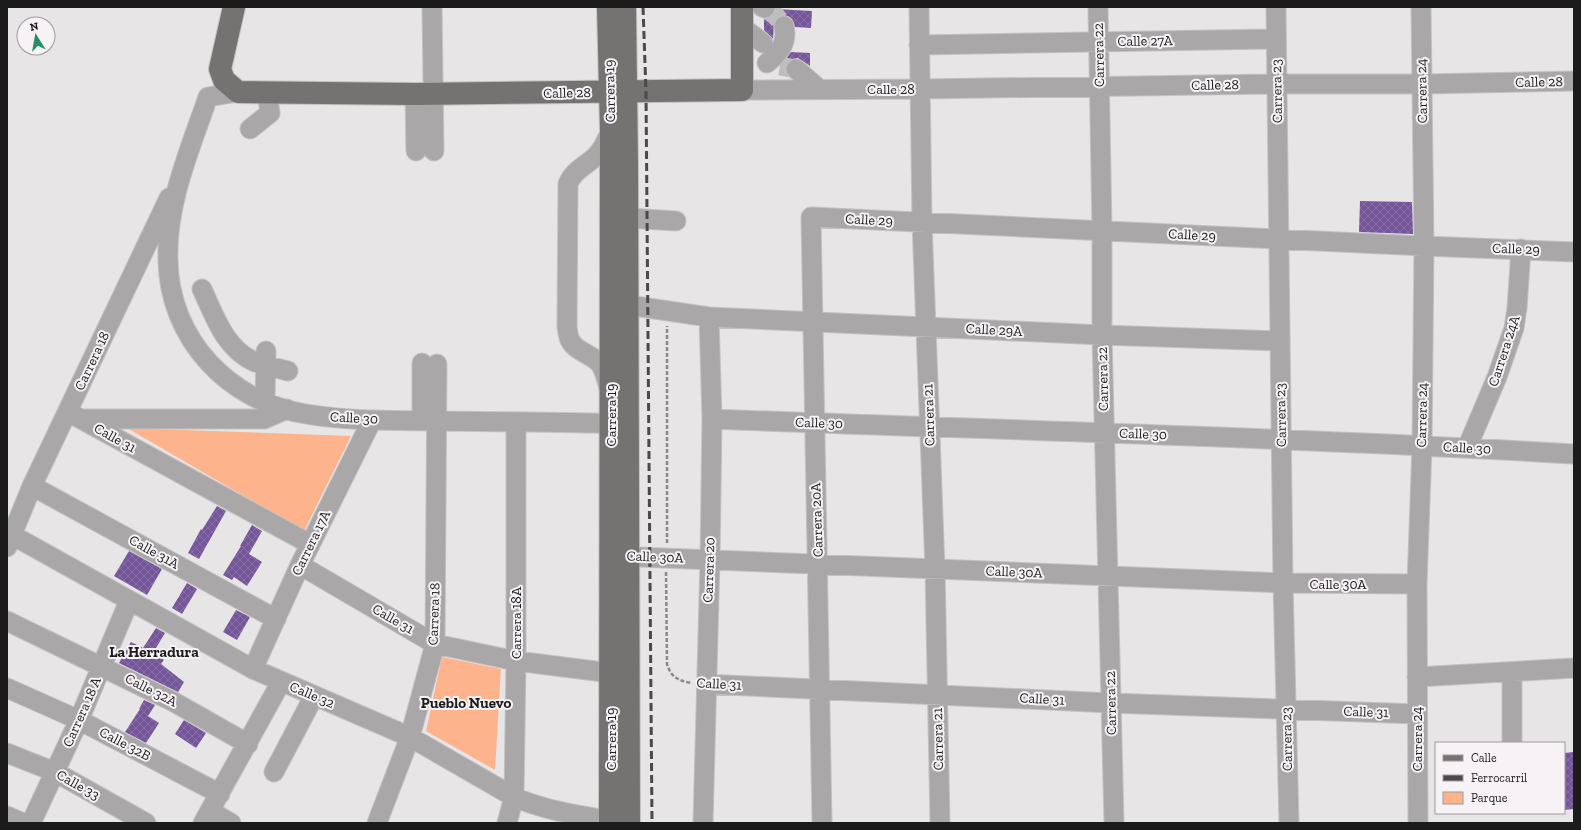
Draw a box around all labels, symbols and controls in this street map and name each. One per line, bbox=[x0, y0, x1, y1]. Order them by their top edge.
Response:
north arrow bbox=[16, 16, 56, 56]
text: N bbox=[29, 19, 40, 34]
street label: Carrera 22 bbox=[1090, 23, 1108, 87]
street label: Calle 27A bbox=[1117, 32, 1174, 50]
street label: Carrera 24 bbox=[1413, 58, 1431, 124]
street label: Carrera 19 bbox=[601, 59, 619, 123]
street label: Carrera 23 bbox=[1268, 59, 1286, 123]
street label: Calle 28 bbox=[1515, 73, 1563, 91]
street label: Calle 28 bbox=[1191, 76, 1239, 94]
street label: Calle 28 bbox=[867, 81, 915, 98]
street label: Calle 28 bbox=[543, 84, 591, 102]
street label: Calle 29 bbox=[845, 210, 893, 230]
street label: Calle 29 bbox=[1168, 225, 1216, 245]
street label: Calle 29 bbox=[1492, 240, 1540, 258]
street label: Carrera 24A bbox=[1485, 312, 1524, 389]
street label: Calle 29A bbox=[965, 320, 1024, 340]
street label: Carrera 18 bbox=[71, 329, 113, 393]
street label: Carrera 22 bbox=[1094, 347, 1112, 411]
street label: Carrera 24 bbox=[1413, 382, 1431, 448]
street label: Carrera 21 bbox=[919, 383, 939, 447]
street label: Carrera 23 bbox=[1272, 383, 1290, 447]
street label: Carrera 19 bbox=[603, 384, 620, 446]
street label: Calle 30 bbox=[330, 408, 378, 428]
street label: Calle 30 bbox=[795, 414, 843, 432]
street label: Calle 31 bbox=[91, 420, 139, 457]
street label: Calle 30 bbox=[1119, 425, 1167, 443]
street label: Calle 30 bbox=[1443, 438, 1491, 458]
street label: Carrera 20A bbox=[807, 482, 827, 557]
street label: Carrera 17A bbox=[288, 507, 334, 578]
street label: Calle 31A bbox=[126, 531, 183, 573]
street label: Carrera 20 bbox=[699, 537, 719, 603]
street label: Calle 30A bbox=[626, 548, 685, 567]
street label: Calle 30A bbox=[985, 563, 1044, 582]
street label: Calle 30A bbox=[1310, 576, 1367, 593]
street label: Carrera 18 bbox=[424, 582, 444, 646]
street label: Carrera 18A bbox=[508, 586, 525, 659]
street label: Calle 31 bbox=[369, 600, 417, 638]
district label: La Herradura bbox=[109, 643, 199, 661]
street label: Calle 32A bbox=[122, 670, 181, 711]
street label: Carrera 22 bbox=[1102, 671, 1120, 735]
street label: Carrera 18 A bbox=[59, 674, 105, 750]
street label: Calle 31 bbox=[696, 674, 743, 694]
street label: Calle 32 bbox=[287, 678, 337, 712]
street label: Calle 31 bbox=[1019, 689, 1066, 709]
district label: Pueblo Nuevo bbox=[421, 694, 511, 712]
street label: Calle 31 bbox=[1343, 703, 1390, 721]
street label: Carrera 24 bbox=[1409, 706, 1426, 771]
street label: Carrera 21 bbox=[929, 707, 947, 770]
street label: Carrera 23 bbox=[1278, 707, 1296, 771]
street label: Carrera 19 bbox=[603, 708, 620, 770]
street label: Calle 32B bbox=[96, 723, 154, 765]
legend bbox=[1435, 742, 1565, 814]
text: Calle bbox=[1471, 751, 1497, 765]
street label: Calle 33 bbox=[53, 766, 103, 804]
text: Ferrocarril bbox=[1471, 771, 1527, 785]
text: Parque bbox=[1471, 791, 1508, 805]

